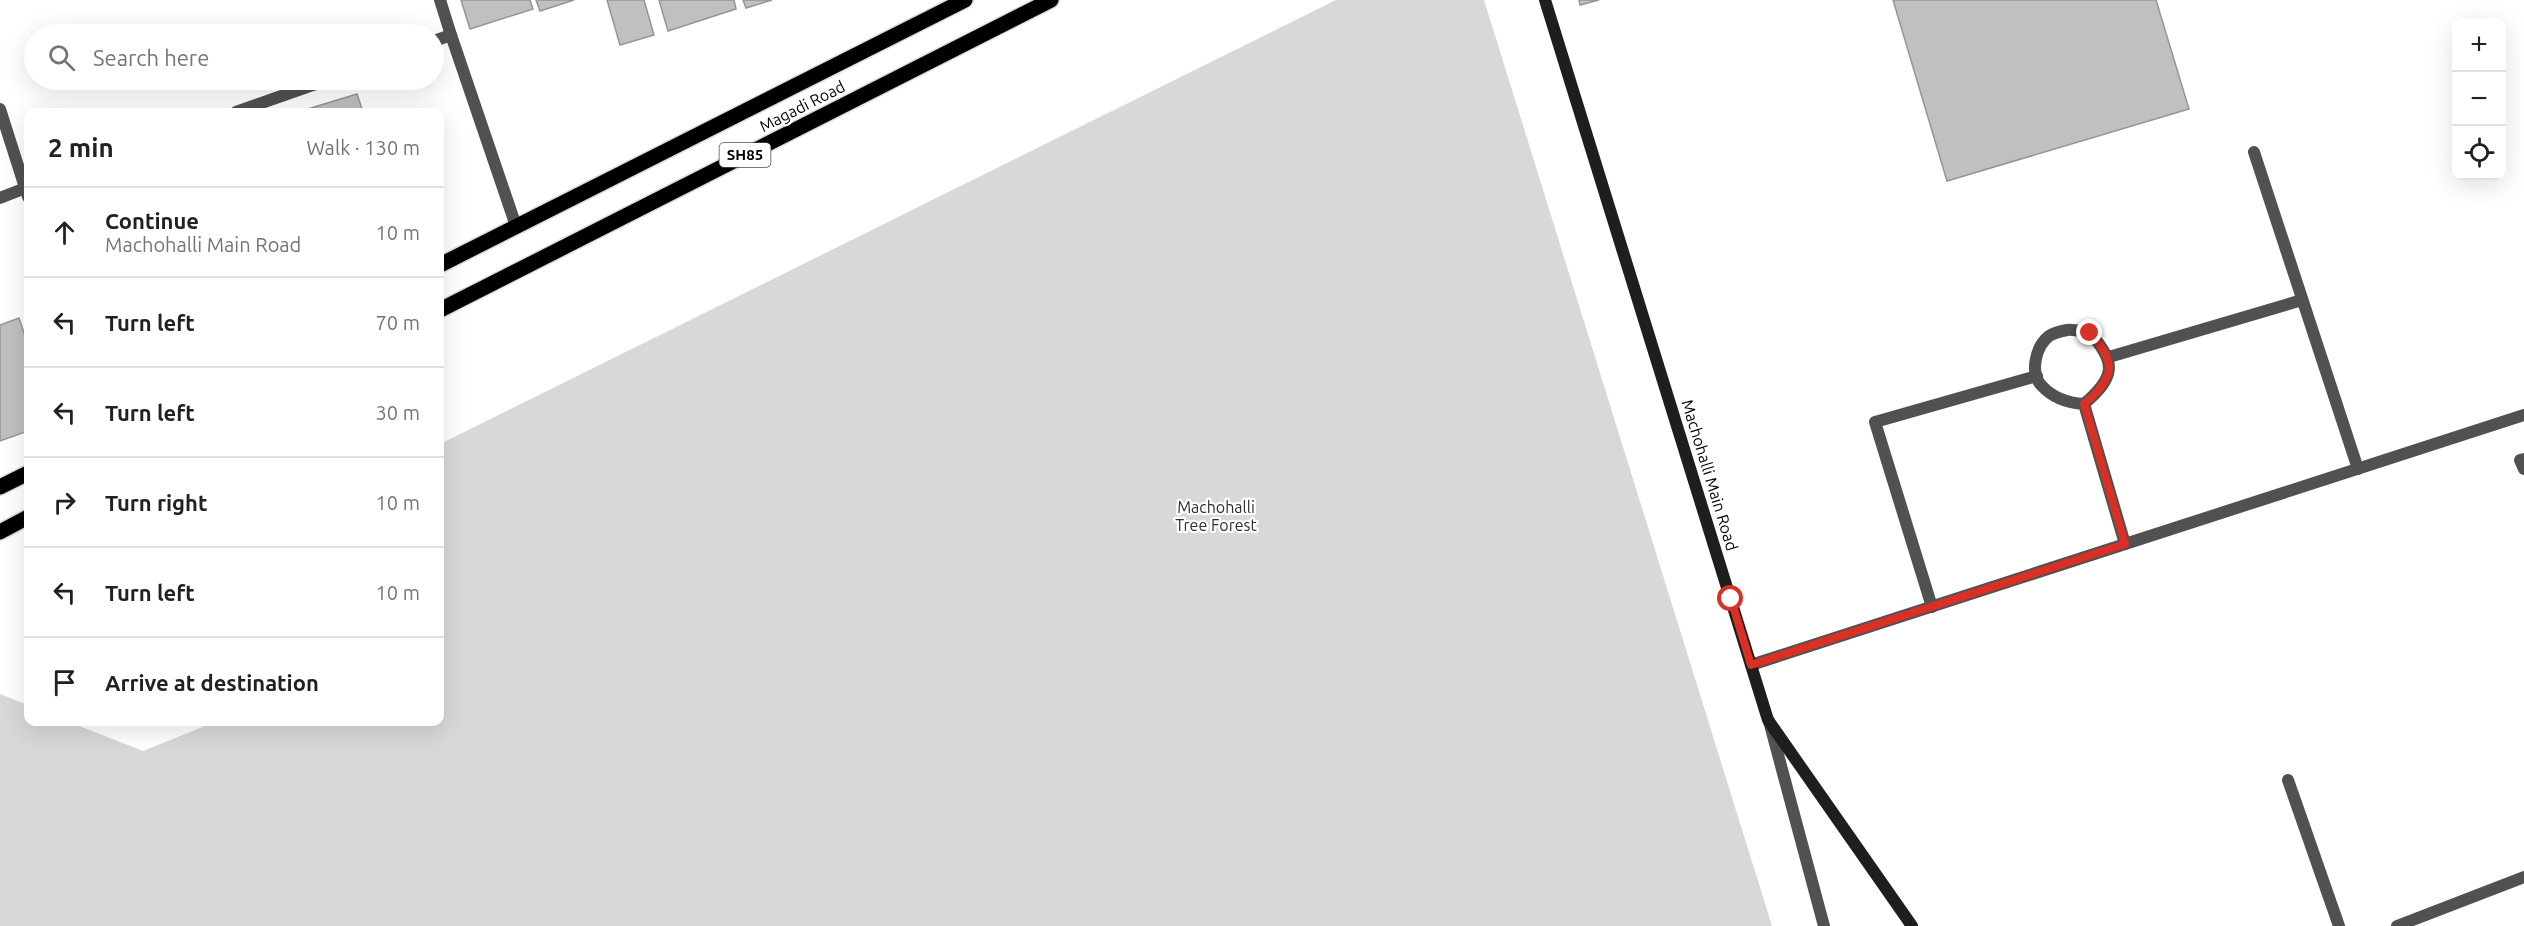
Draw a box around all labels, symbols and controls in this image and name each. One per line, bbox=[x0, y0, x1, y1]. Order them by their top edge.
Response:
map controls bbox=[2452, 18, 2506, 180]
button: + bbox=[2452, 18, 2506, 72]
search box bbox=[24, 24, 444, 90]
icon: search bbox=[45, 41, 78, 74]
text: Search here bbox=[93, 45, 209, 70]
button: − bbox=[2452, 72, 2506, 126]
street label: Magadi Road bbox=[756, 77, 848, 135]
button: locate bbox=[2452, 126, 2506, 180]
text: 2 min bbox=[48, 133, 114, 162]
text: Walk · 130 m bbox=[307, 136, 420, 159]
road number: SH85 bbox=[720, 143, 771, 167]
text: Continue bbox=[105, 208, 199, 233]
icon: ahead bbox=[48, 216, 81, 249]
text: 10 m bbox=[376, 221, 420, 244]
text: Machohalli Main Road bbox=[105, 233, 301, 256]
icon: left bbox=[48, 306, 81, 339]
text: Turn left bbox=[105, 310, 195, 335]
text: 70 m bbox=[376, 311, 420, 334]
route end bbox=[2076, 319, 2102, 345]
icon: left bbox=[48, 396, 81, 429]
street label: Machohalli Main Road bbox=[1678, 397, 1742, 553]
text: Turn left bbox=[105, 400, 195, 425]
text: 30 m bbox=[376, 401, 420, 424]
icon: right bbox=[48, 486, 81, 519]
text: Turn right bbox=[105, 490, 207, 515]
text: 10 m bbox=[376, 491, 420, 514]
park label: Machohalli Tree Forest bbox=[1175, 498, 1258, 534]
icon: left bbox=[48, 576, 81, 609]
text: Turn left bbox=[105, 580, 195, 605]
text: 10 m bbox=[376, 581, 420, 604]
route start bbox=[1717, 585, 1743, 611]
icon: arrive bbox=[48, 666, 81, 699]
text: Arrive at destination bbox=[105, 670, 319, 695]

